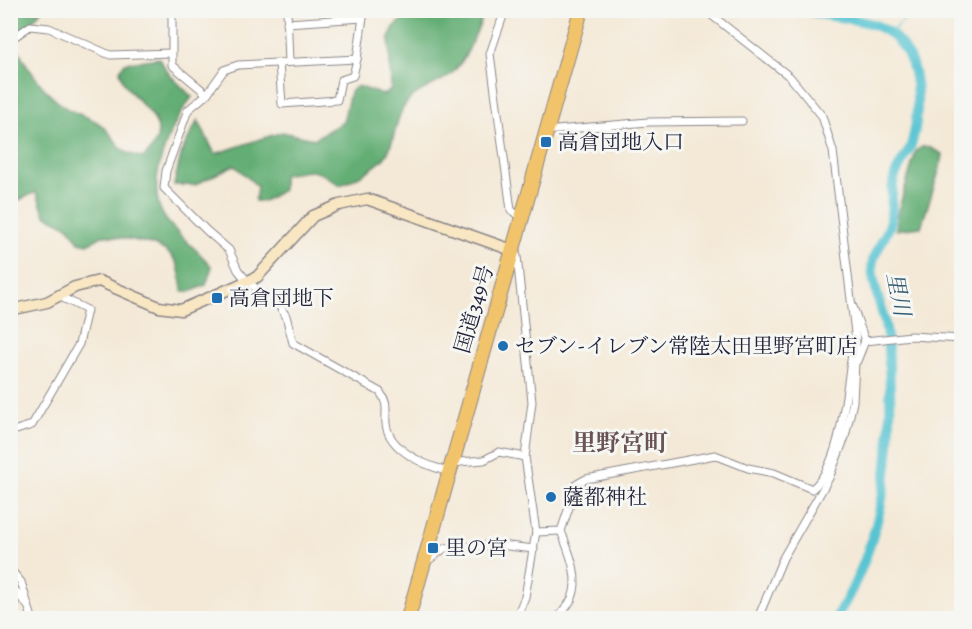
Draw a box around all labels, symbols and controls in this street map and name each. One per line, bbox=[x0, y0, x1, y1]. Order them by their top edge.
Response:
place label: 高倉団地入口 bbox=[558, 128, 684, 156]
marker: 高倉団地入口 bbox=[539, 135, 553, 149]
street label: 国道349号 bbox=[448, 261, 500, 357]
water label: 里川 bbox=[879, 270, 917, 321]
place label: 高倉団地下 bbox=[229, 284, 334, 312]
marker: 高倉団地下 bbox=[210, 291, 224, 305]
place label: セブン-イレブン常陸太田里野宮町店 bbox=[515, 332, 857, 360]
marker: セブン-イレブン常陸太田里野宮町店 bbox=[496, 339, 510, 353]
district label: 里野宮町 bbox=[572, 427, 668, 459]
place label: 薩都神社 bbox=[563, 483, 647, 511]
marker: 薩都神社 bbox=[544, 490, 558, 504]
place label: 里の宮 bbox=[445, 534, 508, 562]
marker: 里の宮 bbox=[426, 541, 440, 555]

